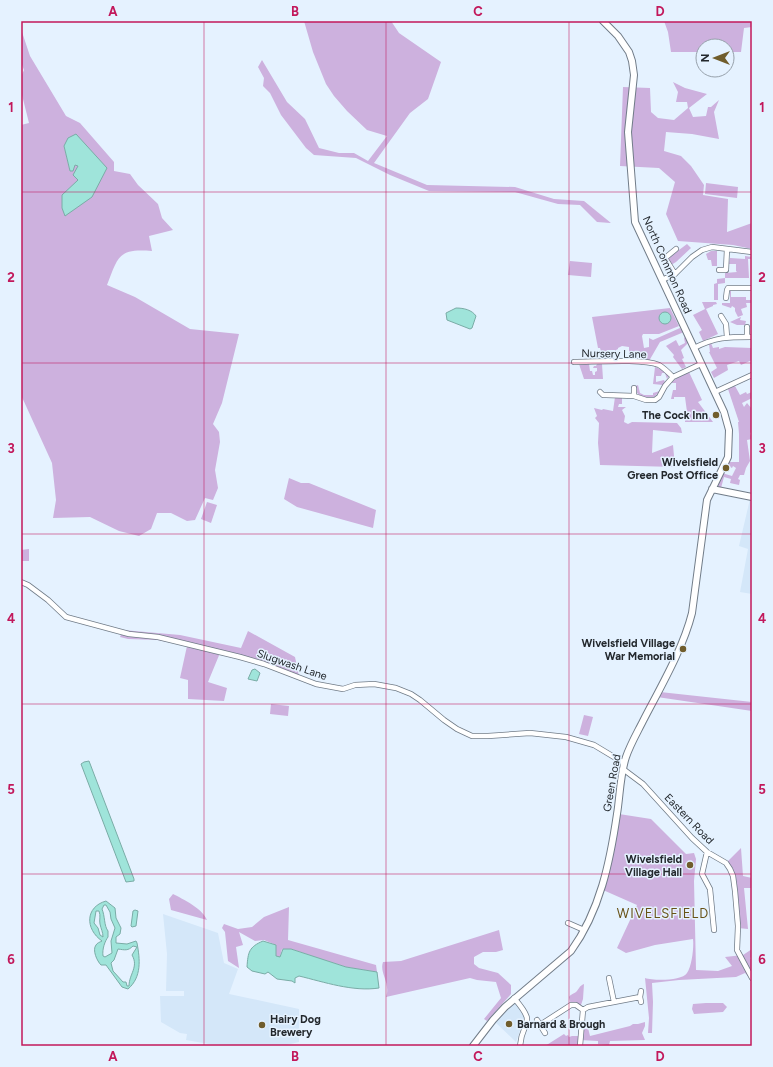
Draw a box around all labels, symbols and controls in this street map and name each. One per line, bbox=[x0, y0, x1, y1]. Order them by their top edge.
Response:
text: A bbox=[108, 4, 118, 19]
text: B bbox=[291, 4, 299, 19]
text: C bbox=[473, 4, 483, 19]
text: D bbox=[655, 4, 665, 19]
north arrow bbox=[695, 38, 735, 78]
text: N bbox=[699, 54, 712, 62]
text: 1 bbox=[8, 100, 14, 115]
text: 1 bbox=[759, 100, 765, 115]
street label: North Common Road bbox=[640, 214, 694, 316]
text: 2 bbox=[7, 270, 15, 285]
text: 2 bbox=[758, 270, 766, 285]
street label: Nursery Lane bbox=[581, 347, 647, 361]
place label: The Cock Inn bbox=[642, 409, 708, 422]
marker: The Cock Inn bbox=[711, 410, 721, 420]
text: 3 bbox=[7, 441, 15, 456]
text: 3 bbox=[758, 441, 766, 456]
place label: Wivelsfield Green Post Office bbox=[627, 456, 718, 482]
marker: Wivelsfield Green Post Office bbox=[721, 463, 731, 473]
text: 4 bbox=[7, 611, 15, 626]
text: 4 bbox=[758, 611, 766, 626]
place label: Wivelsfield Village War Memorial bbox=[581, 637, 675, 663]
marker: Wivelsfield Village War Memorial bbox=[678, 644, 688, 654]
street label: Slugwash Lane bbox=[255, 647, 329, 683]
street label: Green Road bbox=[601, 753, 623, 813]
text: 5 bbox=[7, 782, 15, 797]
text: 5 bbox=[758, 782, 766, 797]
street label: Eastern Road bbox=[662, 791, 716, 847]
place label: Wivelsfield Village Hall bbox=[625, 853, 682, 879]
marker: Wivelsfield Village Hall bbox=[685, 860, 695, 870]
district label: WIVELSFIELD bbox=[617, 906, 709, 921]
text: 6 bbox=[7, 952, 15, 967]
text: 6 bbox=[758, 952, 766, 967]
place label: Hairy Dog Brewery bbox=[270, 1013, 321, 1039]
place label: Barnard & Brough bbox=[517, 1018, 605, 1031]
marker: Barnard & Brough bbox=[504, 1019, 514, 1029]
marker: Hairy Dog Brewery bbox=[257, 1020, 267, 1030]
text: A bbox=[108, 1049, 118, 1064]
text: B bbox=[291, 1049, 299, 1064]
text: C bbox=[473, 1049, 483, 1064]
text: D bbox=[655, 1049, 665, 1064]

